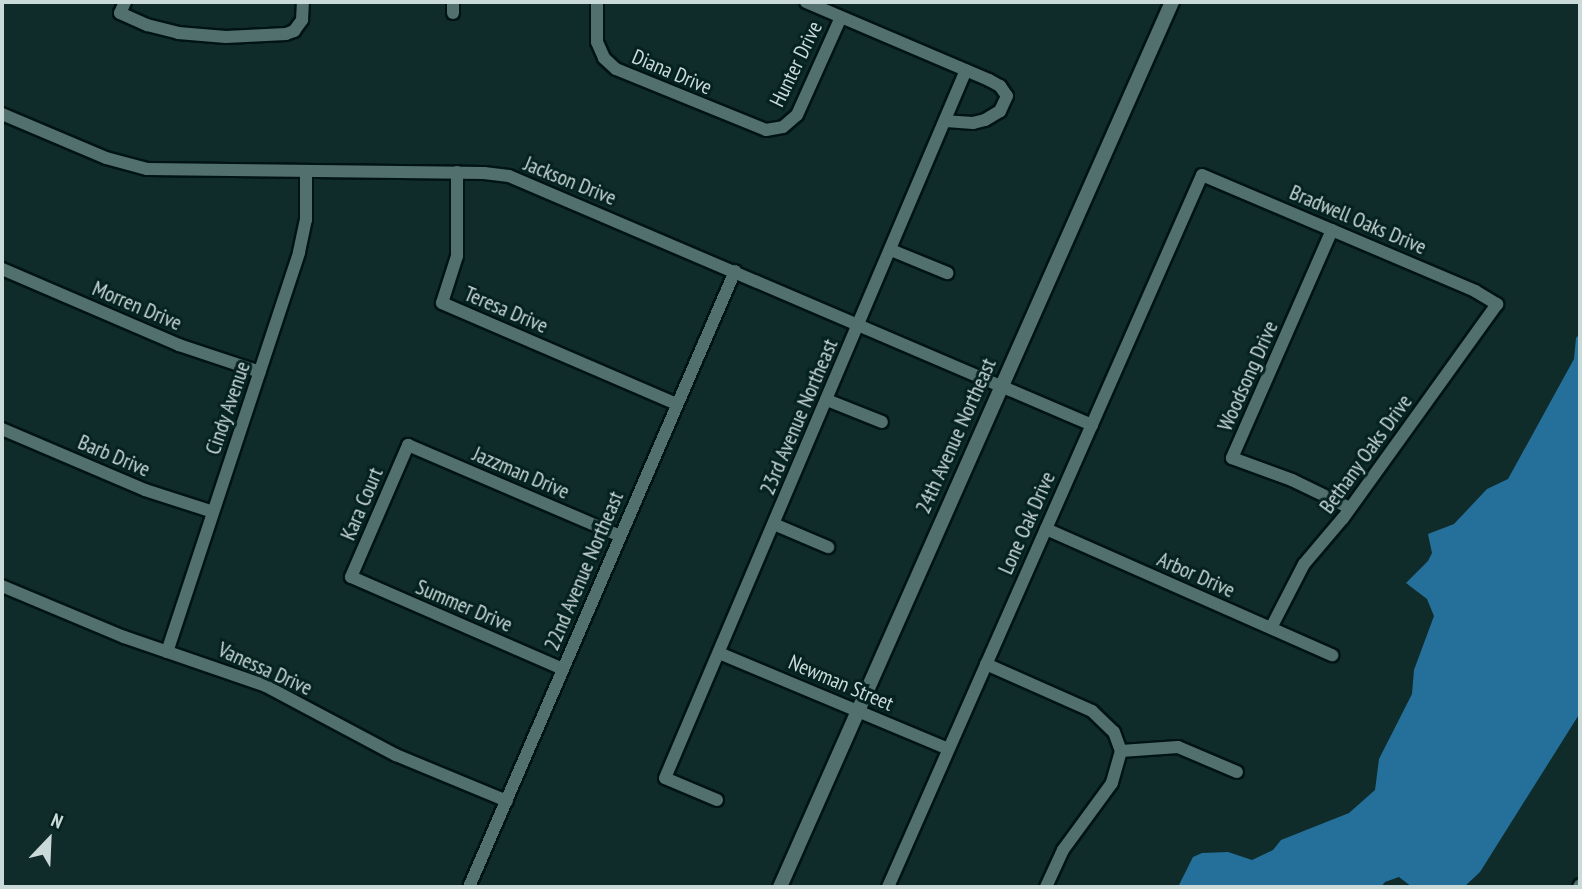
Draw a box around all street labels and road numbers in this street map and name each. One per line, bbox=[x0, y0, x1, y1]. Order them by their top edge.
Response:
street label: Hunter Drive bbox=[764, 17, 828, 111]
street label: Diana Drive bbox=[628, 44, 716, 100]
street label: Jackson Drive bbox=[520, 151, 620, 211]
street label: Bradwell Oaks Drive bbox=[1286, 180, 1430, 260]
street label: Morren Drive bbox=[89, 276, 185, 336]
street label: Teresa Drive bbox=[460, 281, 552, 339]
street label: Woodsong Drive bbox=[1213, 317, 1283, 435]
street label: 23rd Avenue Northeast bbox=[755, 335, 843, 499]
street label: 24th Avenue Northeast bbox=[910, 354, 1002, 518]
street label: Cindy Avenue bbox=[200, 358, 256, 458]
street label: Bethany Oaks Drive bbox=[1314, 389, 1418, 519]
street label: Barb Drive bbox=[74, 430, 154, 482]
street label: Jazzman Drive bbox=[469, 441, 573, 505]
street label: Kara Court bbox=[336, 464, 388, 544]
street label: Lone Oak Drive bbox=[993, 468, 1061, 578]
street label: 22nd Avenue Northeast bbox=[539, 487, 629, 655]
street label: Arbor Drive bbox=[1153, 547, 1239, 603]
street label: Summer Drive bbox=[412, 574, 516, 638]
street label: Vanessa Drive bbox=[214, 637, 316, 701]
street label: Newman Street bbox=[785, 650, 897, 716]

